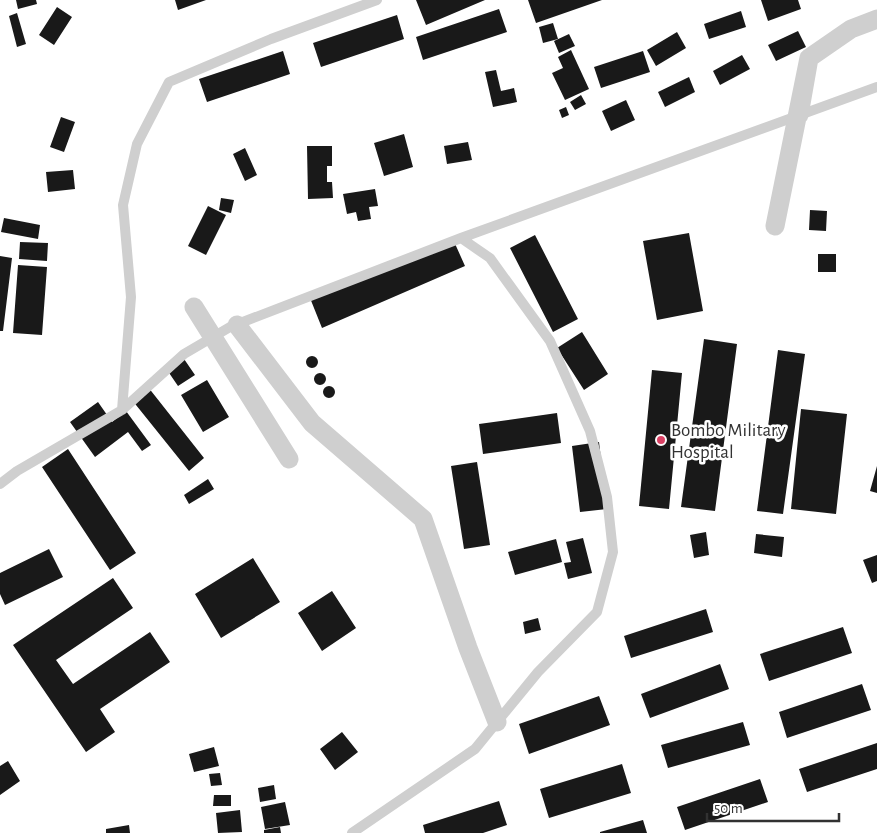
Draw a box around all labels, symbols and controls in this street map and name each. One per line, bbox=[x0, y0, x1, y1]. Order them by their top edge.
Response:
place label: Bombo Military Hospital bbox=[671, 421, 786, 462]
marker: Bombo Military Hospital bbox=[655, 434, 667, 446]
scale bar bbox=[707, 790, 840, 822]
text: 50 m bbox=[714, 801, 743, 816]

